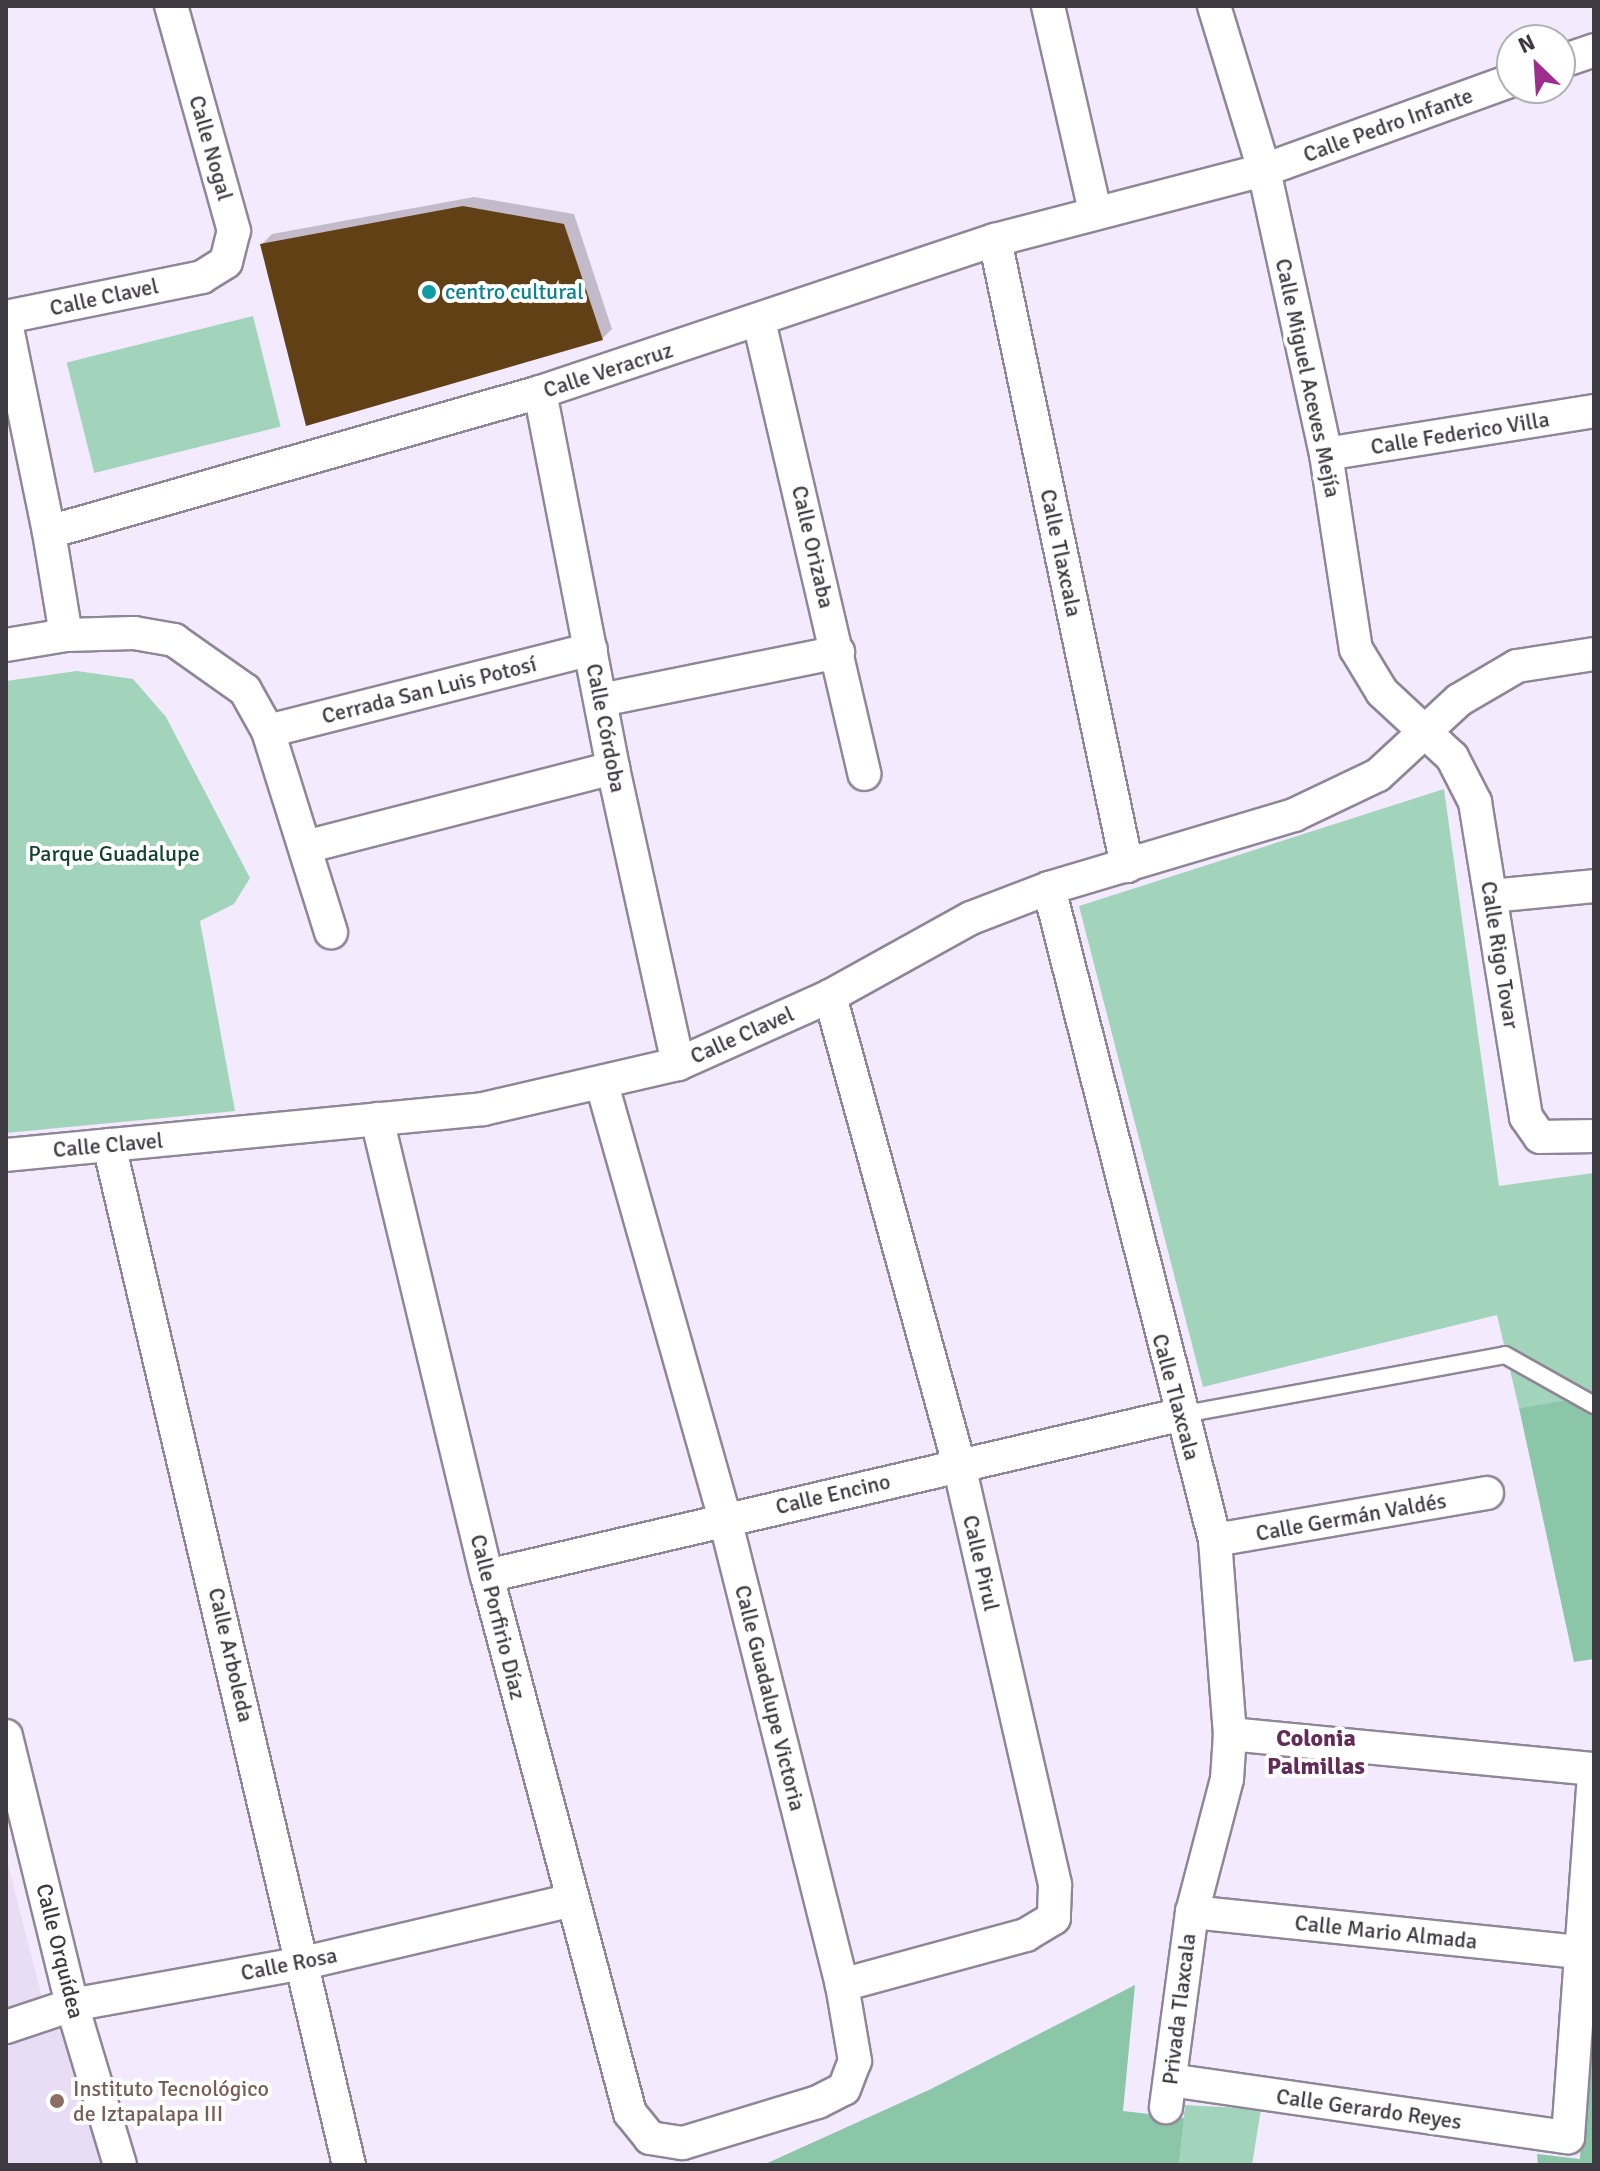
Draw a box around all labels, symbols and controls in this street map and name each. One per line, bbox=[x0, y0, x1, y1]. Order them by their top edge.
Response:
north arrow bbox=[1496, 24, 1576, 104]
text: N bbox=[1514, 28, 1539, 59]
street label: Calle Pedro Infante bbox=[1300, 82, 1476, 168]
street label: Calle Nogal bbox=[183, 92, 239, 204]
street label: Calle Miguel Aceves Mejía bbox=[1270, 256, 1346, 500]
street label: Calle Clavel bbox=[47, 273, 161, 321]
place label: centro cultural bbox=[445, 279, 584, 305]
marker: centro cultural bbox=[420, 283, 438, 301]
street label: Calle Veracruz bbox=[540, 337, 676, 403]
street label: Calle Federico Villa bbox=[1369, 406, 1551, 460]
street label: Calle Orizaba bbox=[786, 483, 840, 611]
street label: Calle Tlaxcala bbox=[1035, 487, 1087, 619]
street label: Cerrada San Luis Potosí bbox=[319, 651, 539, 729]
street label: Calle Córdoba bbox=[581, 661, 631, 795]
park label: Parque Guadalupe bbox=[28, 841, 200, 867]
street label: Calle Rigo Tovar bbox=[1475, 879, 1525, 1031]
street label: Calle Clavel bbox=[686, 1000, 798, 1070]
street label: Calle Clavel bbox=[52, 1127, 164, 1163]
street label: Calle Tlaxcala bbox=[1146, 1331, 1206, 1463]
street label: Calle Encino bbox=[773, 1468, 893, 1520]
street label: Calle Germán Valdés bbox=[1254, 1487, 1448, 1547]
street label: Calle Pirul bbox=[957, 1512, 1005, 1614]
street label: Calle Porfirio Díaz bbox=[465, 1532, 531, 1702]
street label: Calle Guadalupe Victoria bbox=[729, 1582, 811, 1814]
street label: Calle Arboleda bbox=[203, 1585, 259, 1725]
district label: Colonia Palmillas bbox=[1267, 1725, 1365, 1781]
street label: Calle Orquídea bbox=[30, 1881, 90, 2021]
street label: Calle Mario Almada bbox=[1293, 1909, 1479, 1955]
street label: Privada Tlaxcala bbox=[1157, 1932, 1201, 2086]
street label: Calle Rosa bbox=[239, 1942, 339, 1986]
place label: Instituto Tecnológico de Iztapalapa III bbox=[73, 2075, 269, 2126]
street label: Calle Gerardo Reyes bbox=[1275, 2083, 1463, 2135]
marker: Instituto Tecnológico de Iztapalapa III bbox=[48, 2092, 66, 2110]

